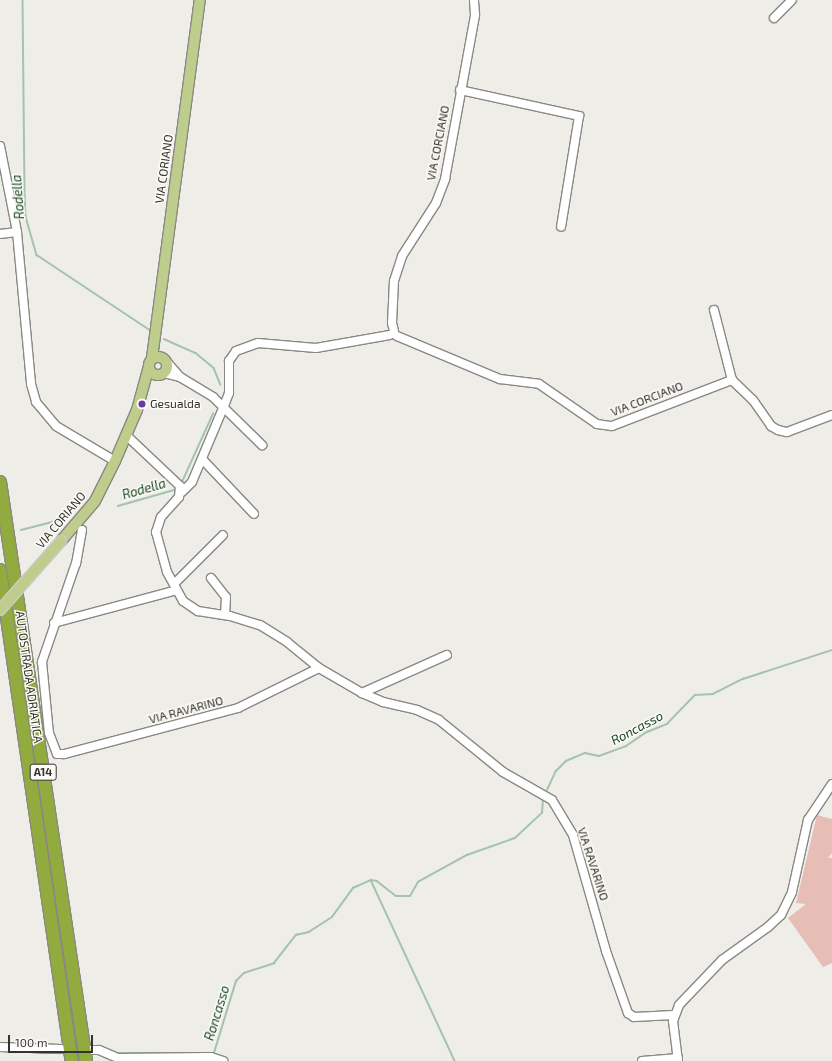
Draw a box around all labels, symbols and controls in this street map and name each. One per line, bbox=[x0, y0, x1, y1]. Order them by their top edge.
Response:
street label: VIA CORCIANO bbox=[424, 104, 452, 182]
street label: VIA CORIANO bbox=[152, 133, 176, 205]
water label: Rodella bbox=[9, 174, 27, 220]
street label: VIA CORCIANO bbox=[609, 379, 685, 419]
place label: Gesualda bbox=[150, 397, 201, 411]
marker: Gesualda bbox=[137, 399, 147, 409]
water label: Rodella bbox=[120, 475, 168, 503]
street label: VIA CORIANO bbox=[33, 489, 89, 551]
street label: AUTOSTRADA ADRIATICA bbox=[13, 610, 45, 744]
street label: VIA RAVARINO bbox=[147, 693, 225, 727]
water label: Roncasso bbox=[608, 708, 666, 748]
road number: A14 bbox=[29, 763, 57, 781]
street label: VIA RAVARINO bbox=[574, 825, 612, 903]
water label: Roncasso bbox=[201, 983, 233, 1043]
scale bar bbox=[10, 1027, 95, 1053]
text: 100 m bbox=[15, 1035, 47, 1049]

